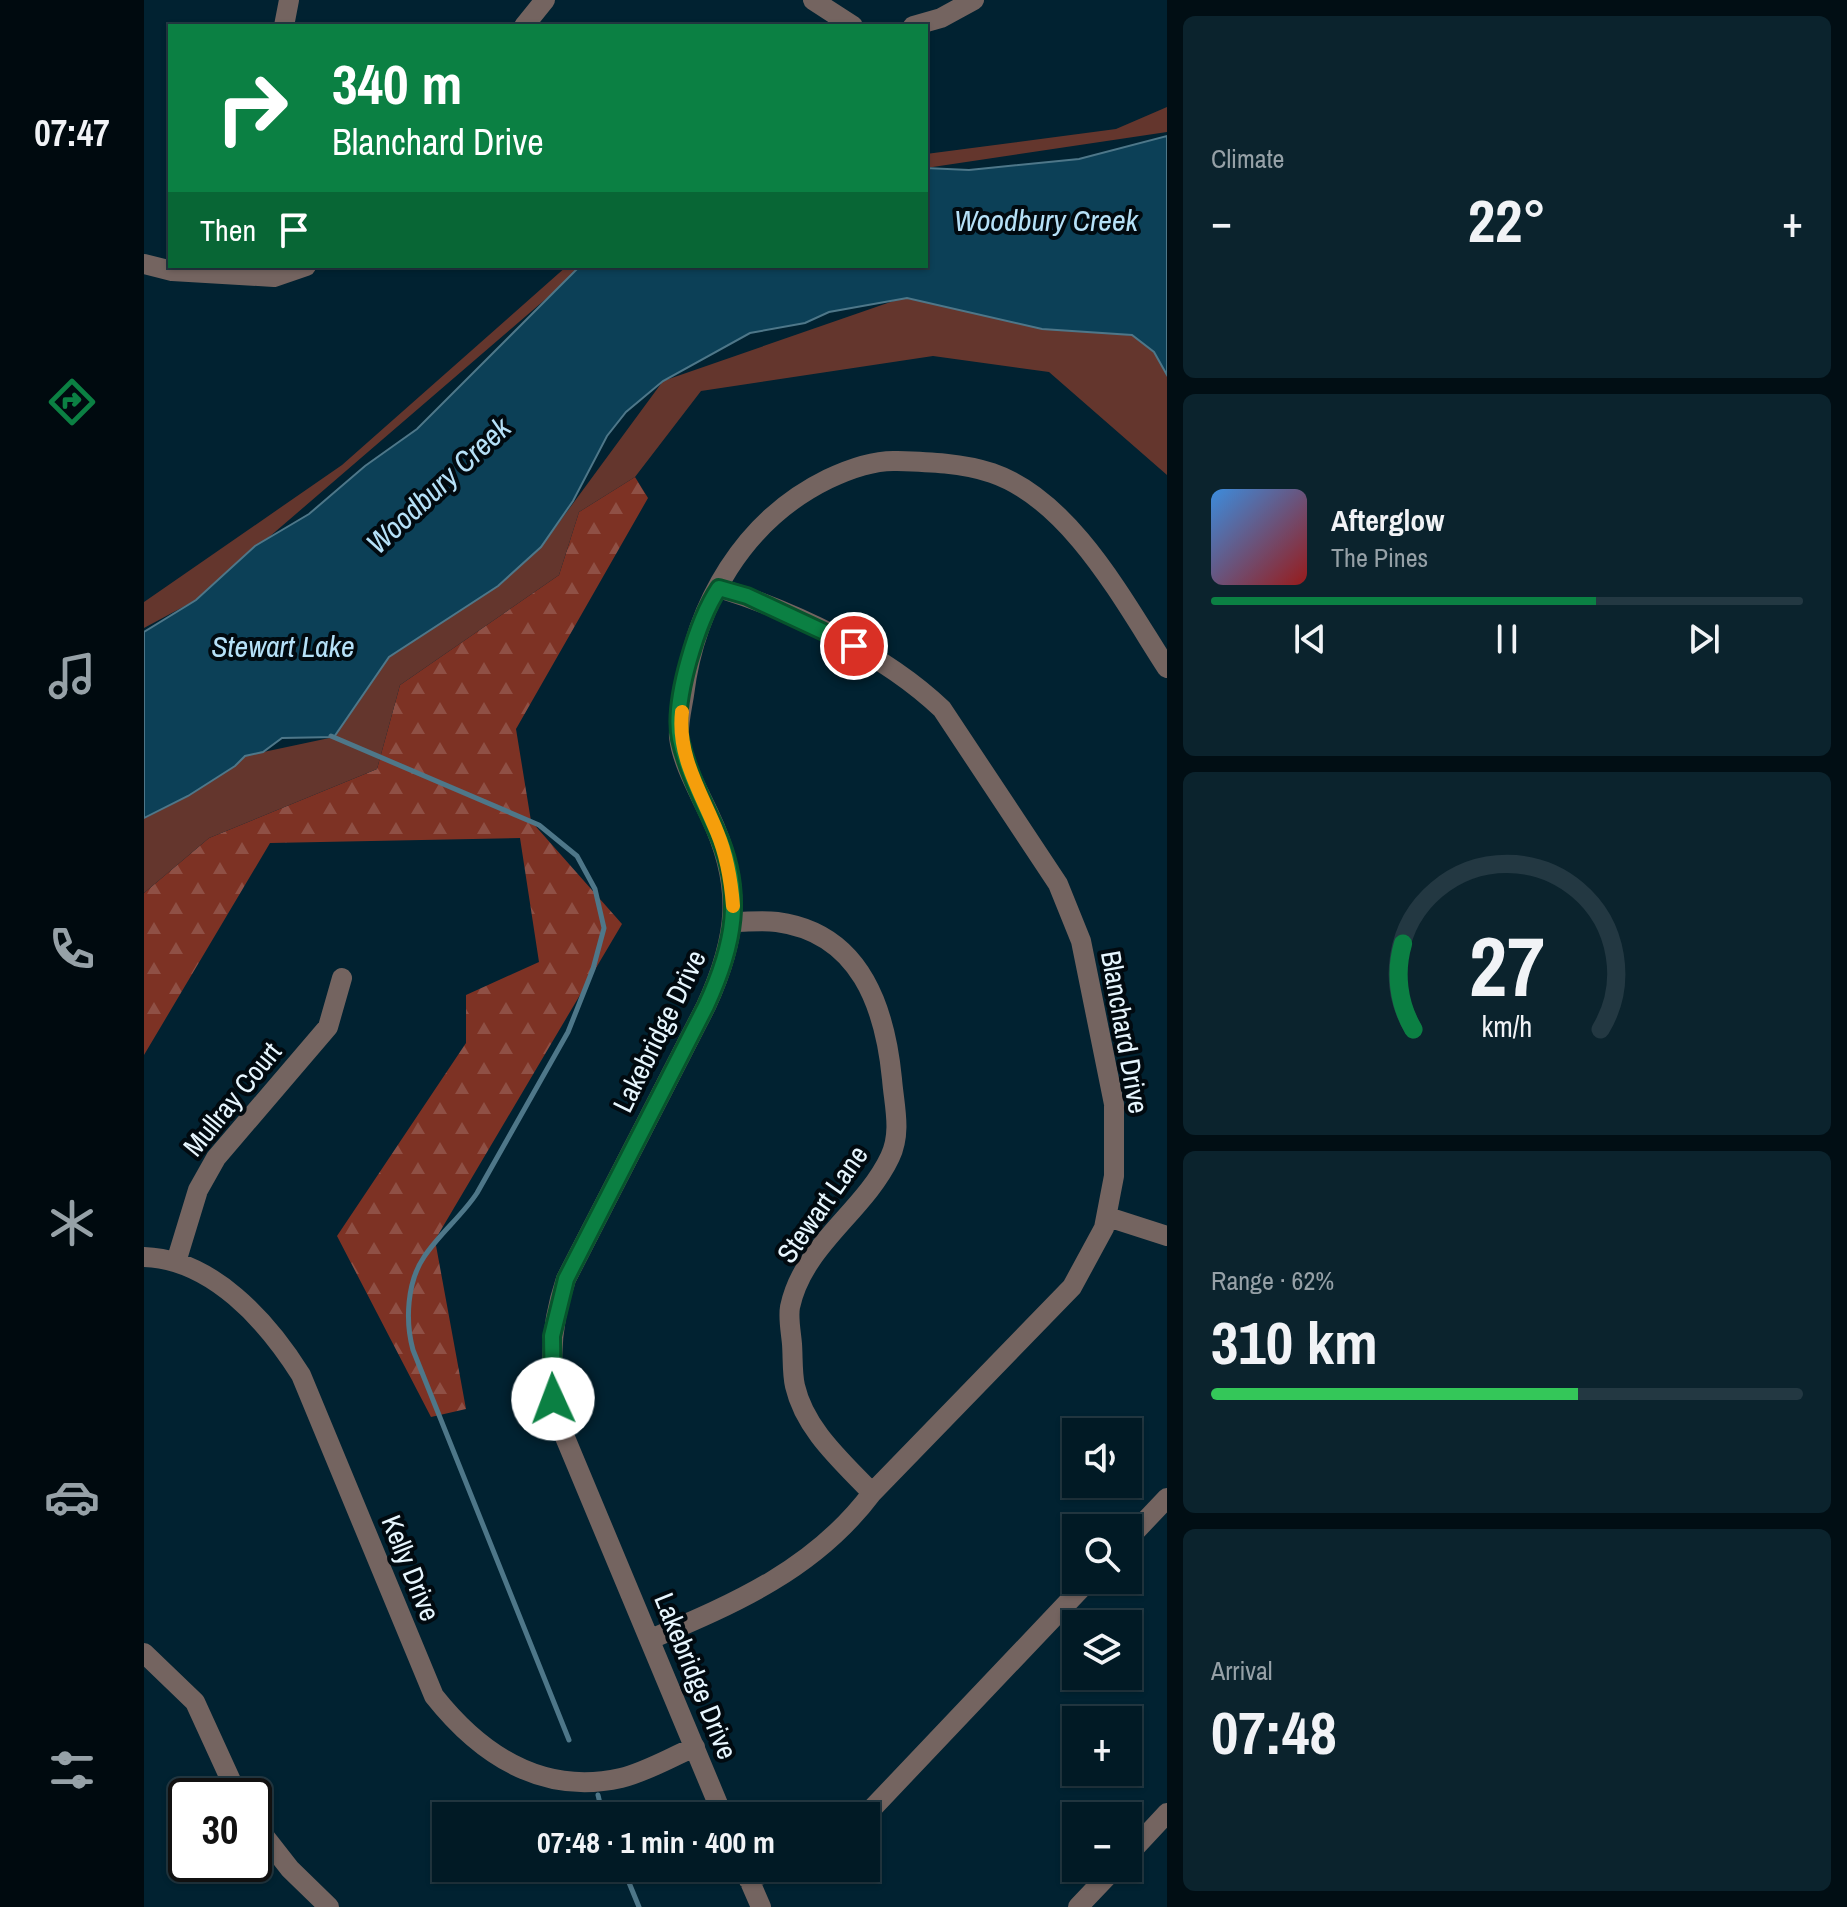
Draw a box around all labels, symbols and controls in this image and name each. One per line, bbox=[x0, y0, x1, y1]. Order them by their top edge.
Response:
text: 340 m bbox=[332, 46, 462, 121]
icon: right bbox=[200, 56, 304, 160]
text: 07:47 bbox=[34, 109, 110, 157]
text: Blanchard Drive bbox=[332, 118, 544, 166]
text: Climate bbox=[1211, 141, 1284, 176]
text: 22° bbox=[1468, 180, 1546, 261]
text: − bbox=[1211, 191, 1232, 251]
text: + bbox=[1782, 191, 1803, 251]
water label: Woodbury Creek bbox=[954, 200, 1140, 240]
icon: arrive bbox=[272, 208, 316, 252]
text: Then bbox=[200, 210, 256, 250]
icon: directions bbox=[44, 374, 100, 430]
water label: Woodbury Creek bbox=[357, 406, 520, 562]
text: Afterglow bbox=[1331, 500, 1444, 540]
text: The Pines bbox=[1331, 540, 1428, 575]
pin bbox=[820, 612, 888, 680]
icon: previous bbox=[1288, 617, 1332, 661]
icon: pause bbox=[1485, 617, 1529, 661]
icon: next bbox=[1682, 617, 1726, 661]
icon: arrive bbox=[832, 624, 876, 668]
water label: Stewart Lake bbox=[211, 626, 355, 666]
icon: music bbox=[44, 648, 100, 704]
text: 27 bbox=[1469, 909, 1545, 1021]
icon: phone bbox=[44, 921, 100, 977]
street label: Lakebridge Drive bbox=[603, 944, 715, 1118]
street label: Blanchard Drive bbox=[1092, 948, 1158, 1116]
text: km/h bbox=[1482, 1007, 1532, 1046]
street label: Mullray Court bbox=[174, 1034, 290, 1164]
street label: Stewart Lane bbox=[768, 1138, 876, 1270]
icon: climate bbox=[44, 1195, 100, 1251]
text: Range · 62% bbox=[1211, 1263, 1334, 1298]
text: 310 km bbox=[1211, 1302, 1378, 1383]
position arrow bbox=[511, 1357, 595, 1441]
map controls bbox=[1062, 1418, 1142, 1882]
button: sound bbox=[1062, 1418, 1142, 1498]
icon: car bbox=[44, 1469, 100, 1525]
street label: Kelly Drive bbox=[373, 1509, 449, 1627]
button: search bbox=[1062, 1514, 1142, 1594]
street label: Lakebridge Drive bbox=[645, 1587, 747, 1765]
button: layers bbox=[1062, 1610, 1142, 1690]
text: Arrival bbox=[1211, 1653, 1273, 1688]
text: 07:48 bbox=[1211, 1692, 1337, 1773]
button: + bbox=[1062, 1706, 1142, 1786]
icon: filters bbox=[44, 1742, 100, 1798]
speed limit sign: 30 bbox=[168, 1778, 272, 1882]
button: − bbox=[1062, 1802, 1142, 1882]
text: 07:48 · 1 min · 400 m bbox=[537, 1822, 775, 1862]

